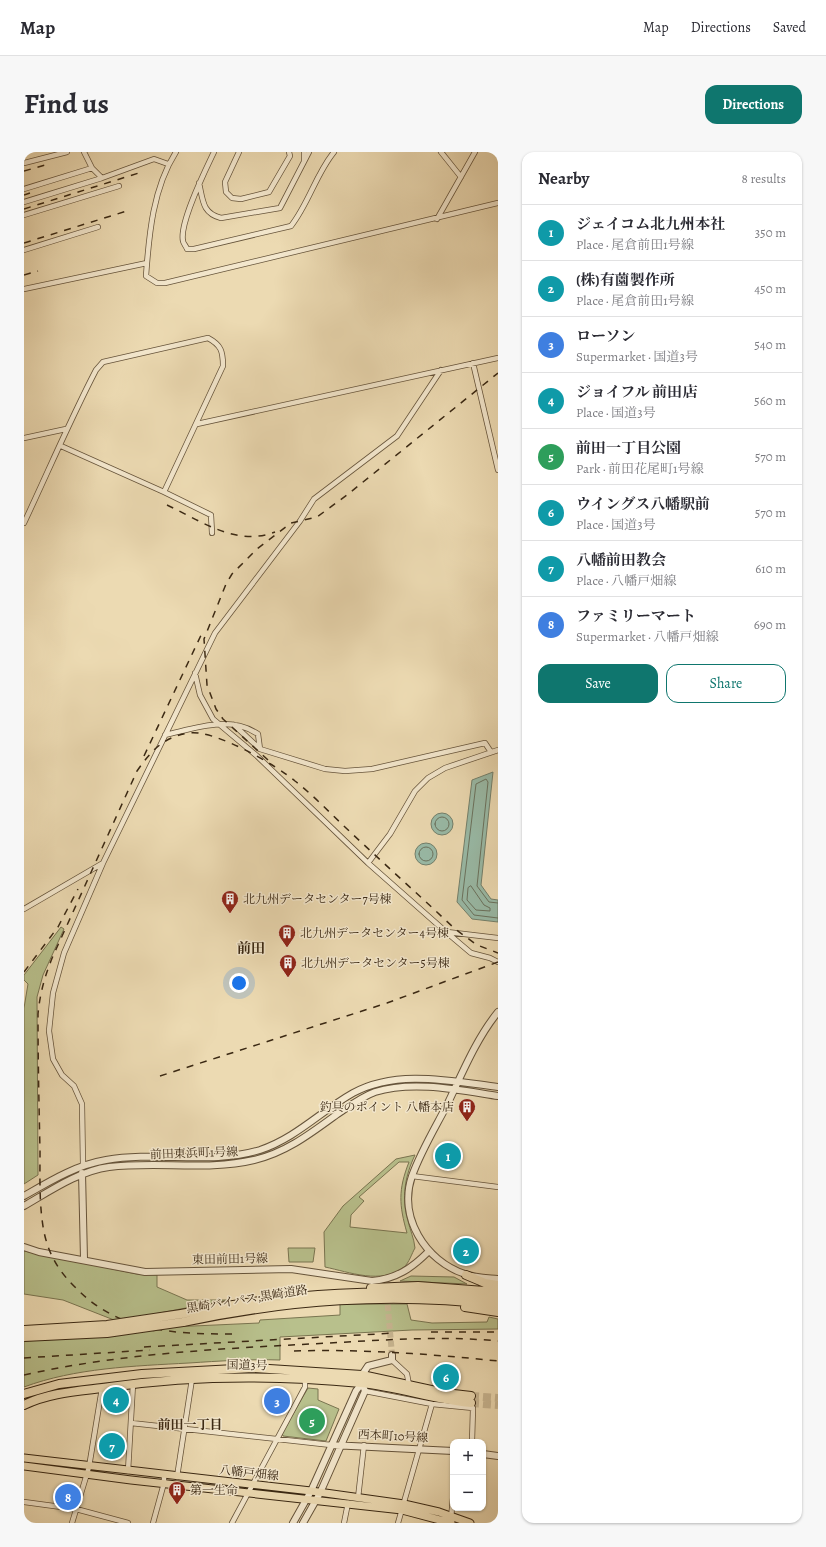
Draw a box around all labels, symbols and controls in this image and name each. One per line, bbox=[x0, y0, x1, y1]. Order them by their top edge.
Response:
text: Map bbox=[20, 15, 55, 41]
text: Map bbox=[643, 18, 669, 37]
text: Directions bbox=[691, 18, 751, 37]
text: Saved bbox=[773, 18, 806, 37]
text: Find us bbox=[24, 85, 109, 123]
button: Directions bbox=[705, 85, 802, 124]
text: Nearby bbox=[538, 167, 589, 190]
text: 8 results bbox=[742, 170, 786, 187]
text: ジェイコム北九州本社 bbox=[576, 214, 725, 234]
text: 1 bbox=[549, 224, 553, 241]
text: 350 m bbox=[755, 224, 786, 241]
text: Place · 尾倉前田1号線 bbox=[576, 236, 694, 253]
text: (株)有薗製作所 bbox=[576, 270, 675, 290]
text: 2 bbox=[548, 280, 554, 297]
text: 450 m bbox=[754, 280, 786, 297]
text: Place · 尾倉前田1号線 bbox=[576, 292, 694, 309]
text: ローソン bbox=[576, 326, 635, 346]
text: 3 bbox=[548, 336, 554, 353]
text: 540 m bbox=[754, 336, 786, 353]
text: Supermarket · 国道3号 bbox=[576, 348, 698, 365]
text: ジョイフル 前田店 bbox=[576, 382, 697, 402]
text: 4 bbox=[548, 392, 554, 409]
text: 560 m bbox=[754, 392, 786, 409]
text: Place · 国道3号 bbox=[576, 404, 656, 421]
text: 前田一丁目公園 bbox=[576, 438, 681, 458]
text: 5 bbox=[548, 448, 554, 465]
text: 570 m bbox=[755, 448, 786, 465]
text: Park · 前田花尾町1号線 bbox=[576, 460, 704, 477]
text: ウイングス八幡駅前 bbox=[576, 494, 710, 514]
text: 6 bbox=[548, 504, 554, 521]
text: 570 m bbox=[755, 504, 786, 521]
text: Place · 国道3号 bbox=[576, 516, 656, 533]
text: 八幡前田教会 bbox=[576, 550, 666, 570]
text: 7 bbox=[548, 560, 554, 577]
text: 610 m bbox=[755, 560, 786, 577]
text: Place · 八幡戸畑線 bbox=[576, 572, 676, 589]
text: ファミリーマート bbox=[576, 606, 696, 626]
text: 8 bbox=[548, 616, 554, 633]
text: 690 m bbox=[754, 616, 786, 633]
text: Supermarket · 八幡戸畑線 bbox=[576, 628, 718, 645]
button: Save bbox=[538, 664, 658, 703]
button: Share bbox=[666, 664, 786, 703]
building icon: 北九州データセンター7号棟 bbox=[220, 889, 240, 914]
place label: 北九州データセンター7号棟 bbox=[243, 891, 392, 907]
building icon: 北九州データセンター4号棟 bbox=[277, 923, 297, 948]
place label: 北九州データセンター4号棟 bbox=[300, 925, 449, 941]
district label: 前田 bbox=[237, 939, 265, 958]
building icon: 北九州データセンター5号棟 bbox=[278, 953, 298, 978]
place label: 北九州データセンター5号棟 bbox=[301, 955, 450, 971]
your location bbox=[229, 973, 249, 993]
building icon: 釣具のポイント 八幡本店 bbox=[457, 1097, 477, 1122]
place label: 釣具のポイント 八幡本店 bbox=[320, 1099, 454, 1115]
pin: 1 bbox=[435, 1141, 461, 1171]
street label: 前田東浜町1号線 bbox=[150, 1143, 238, 1163]
pin: 2 bbox=[453, 1236, 479, 1266]
street label: 東田前田1号線 bbox=[192, 1250, 268, 1268]
street label: 黒崎バイパス;黒崎道路 bbox=[185, 1282, 309, 1316]
street label: 国道3号 bbox=[226, 1357, 268, 1373]
pin: 6 bbox=[433, 1362, 459, 1392]
pin: 4 bbox=[103, 1385, 129, 1415]
pin: 3 bbox=[264, 1386, 290, 1416]
pin: 5 bbox=[299, 1406, 325, 1436]
district label: 前田一丁目 bbox=[157, 1416, 223, 1433]
street label: 西本町10号線 bbox=[357, 1426, 429, 1446]
pin: 7 bbox=[99, 1431, 125, 1461]
map controls bbox=[450, 1439, 486, 1511]
button: + bbox=[450, 1439, 486, 1475]
street label: 八幡戸畑線 bbox=[218, 1462, 280, 1484]
button: − bbox=[450, 1475, 486, 1511]
building icon: 第一生命 bbox=[167, 1480, 187, 1505]
pin: 8 bbox=[55, 1482, 81, 1512]
place label: 第一生命 bbox=[190, 1482, 238, 1498]

